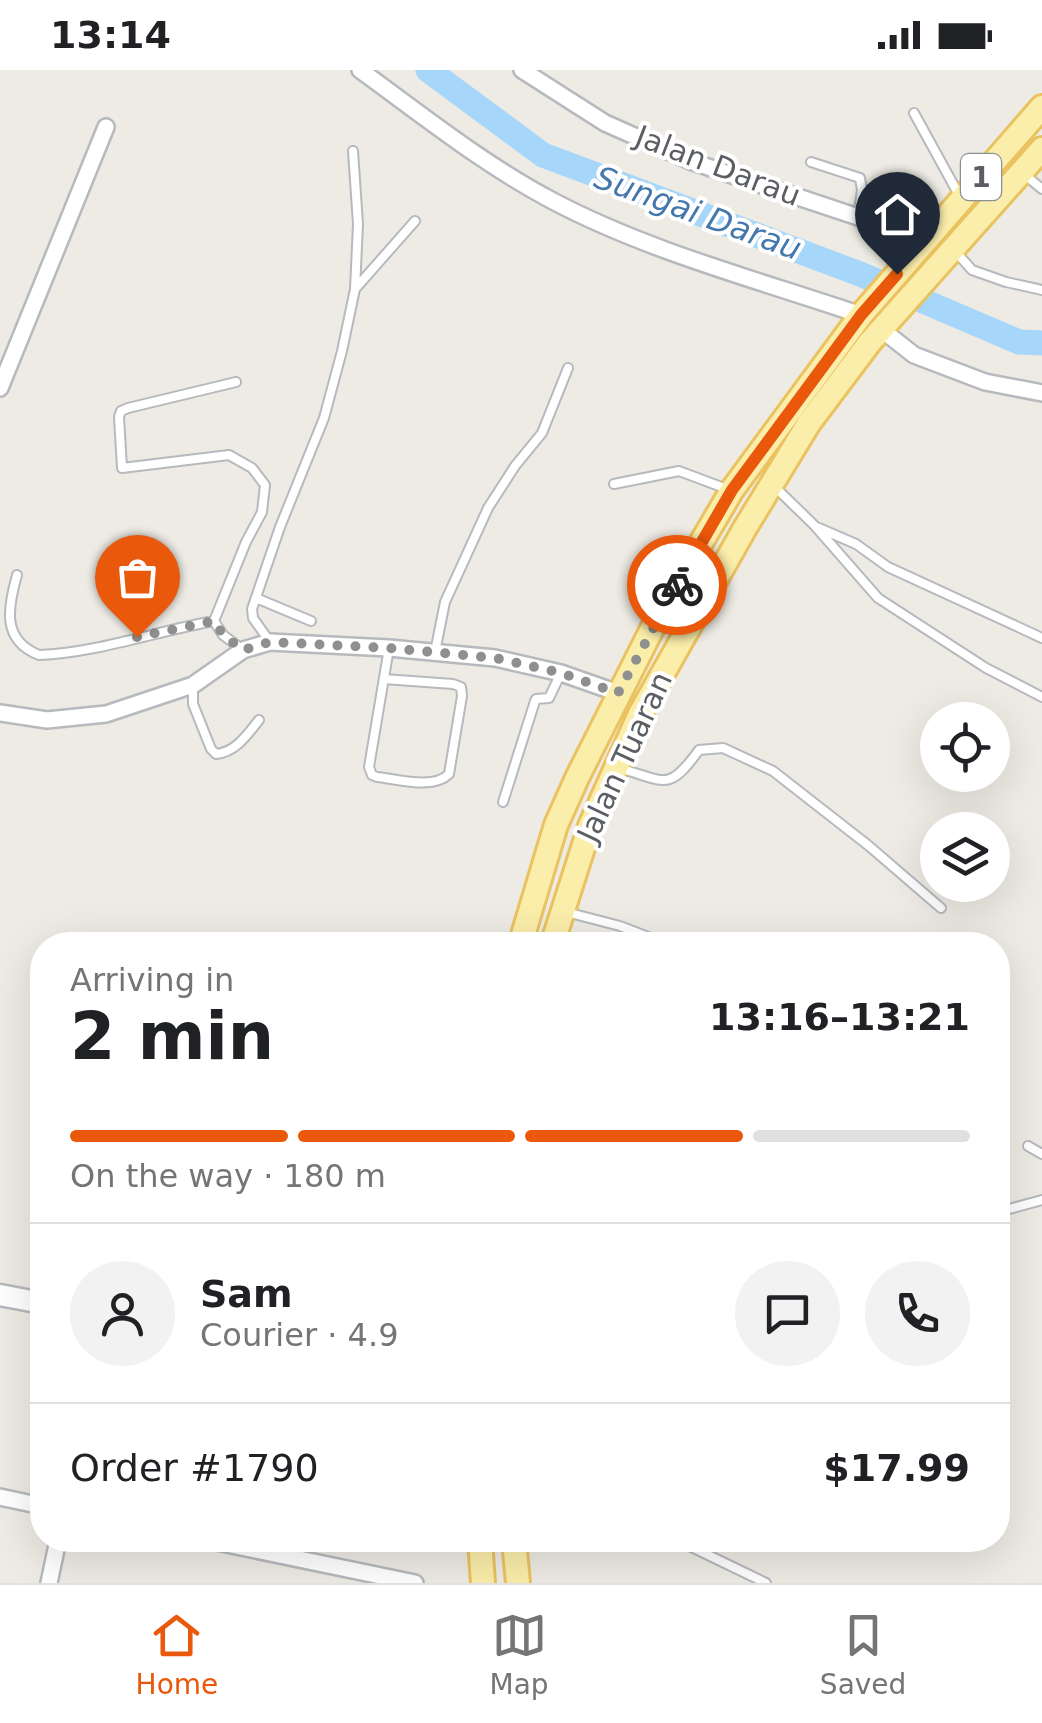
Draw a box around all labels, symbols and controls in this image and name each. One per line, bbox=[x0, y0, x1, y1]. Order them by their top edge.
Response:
text: 13:14 bbox=[50, 13, 171, 57]
street label: Jalan Darau bbox=[629, 117, 806, 213]
road number: 1 bbox=[961, 154, 1001, 200]
water label: Sungai Darau bbox=[589, 158, 807, 268]
pin bbox=[855, 172, 940, 275]
icon: home bbox=[870, 187, 925, 242]
pin bbox=[95, 535, 180, 638]
courier bbox=[627, 535, 727, 635]
icon: bag bbox=[110, 550, 165, 605]
icon: bike bbox=[650, 558, 705, 613]
street label: Jalan Tuaran bbox=[569, 666, 679, 849]
map controls bbox=[920, 702, 1010, 902]
button: locate bbox=[920, 702, 1010, 792]
button: layers bbox=[920, 812, 1010, 902]
text: Arriving in bbox=[70, 961, 234, 999]
text: 13:16–13:21 bbox=[709, 995, 970, 1039]
text: 2 min bbox=[70, 999, 274, 1074]
text: On the way · 180 m bbox=[70, 1157, 386, 1195]
button: person bbox=[70, 1261, 175, 1366]
button: chat bbox=[735, 1261, 840, 1366]
button: phone bbox=[865, 1261, 970, 1366]
text: Sam bbox=[200, 1272, 293, 1316]
text: Courier · 4.9 bbox=[200, 1316, 399, 1354]
text: Order #1790 bbox=[70, 1446, 319, 1490]
text: $17.99 bbox=[823, 1446, 970, 1490]
tab: Home bbox=[136, 1608, 218, 1701]
tab: Map bbox=[490, 1608, 549, 1701]
tab: Saved bbox=[820, 1608, 906, 1701]

